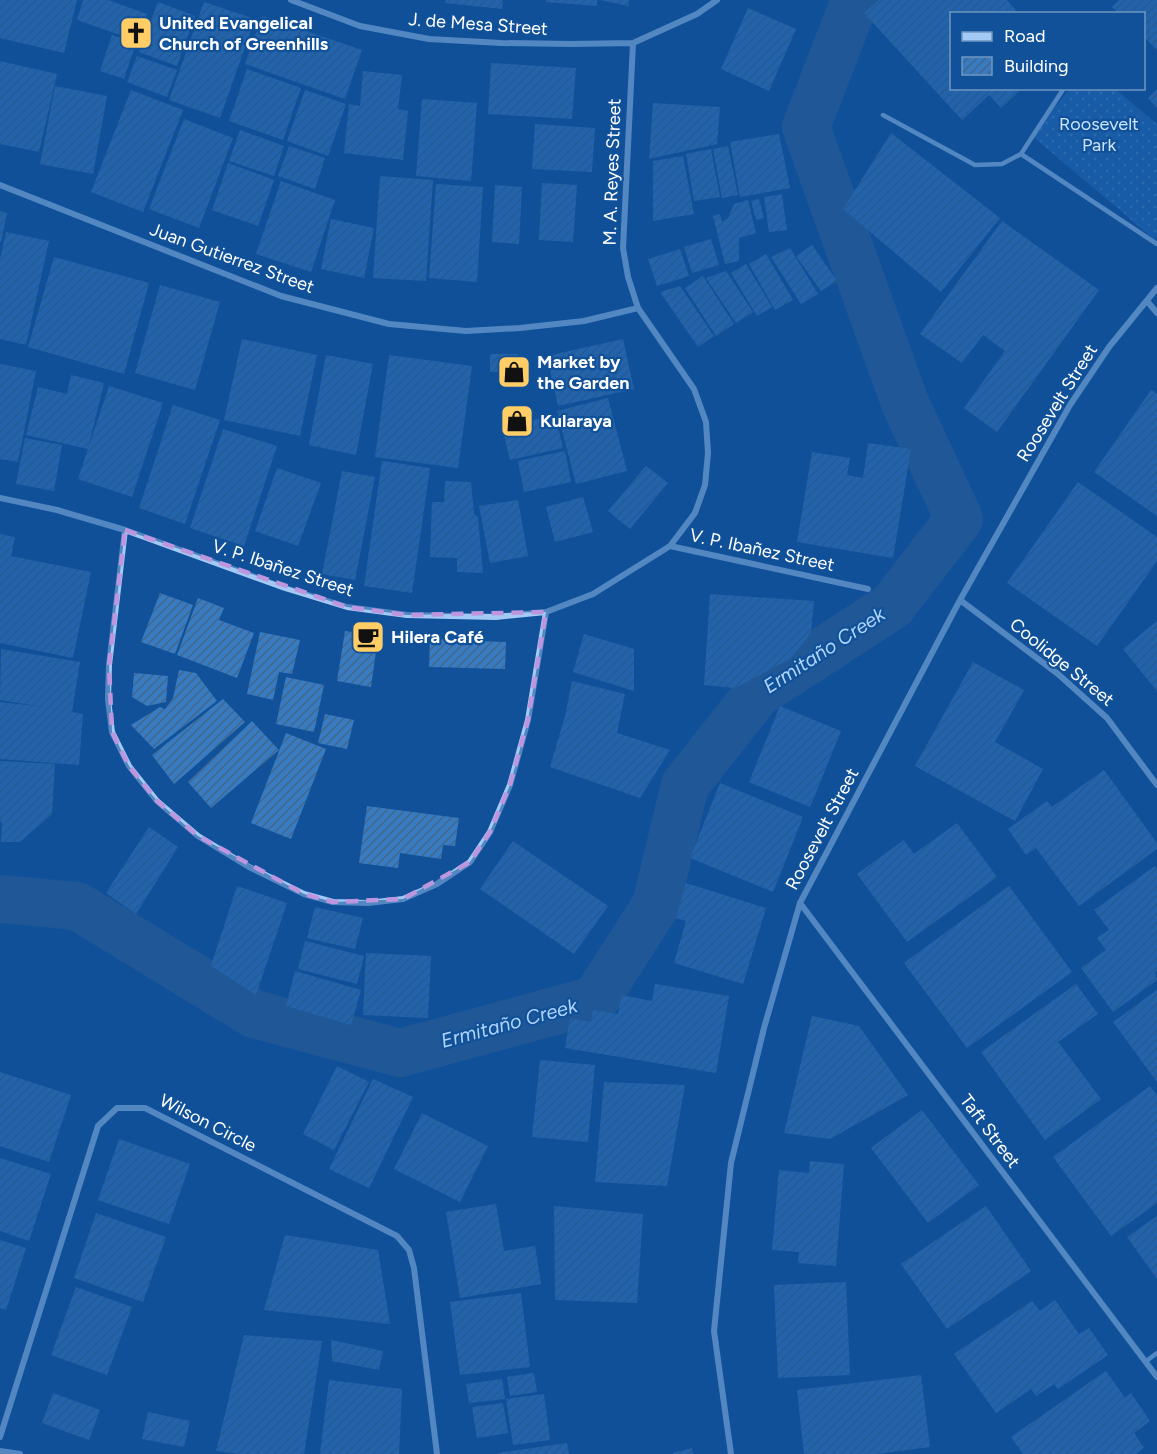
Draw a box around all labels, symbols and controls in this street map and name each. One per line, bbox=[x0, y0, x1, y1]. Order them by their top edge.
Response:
street label: J. de Mesa Street bbox=[408, 8, 549, 40]
place label: United Evangelical Church of Greenhills bbox=[159, 12, 329, 55]
legend bbox=[950, 12, 1145, 90]
church icon: United Evangelical Church of Greenhills bbox=[118, 15, 154, 51]
text: Road bbox=[1004, 25, 1045, 47]
text: Building bbox=[1004, 55, 1069, 77]
street label: M. A. Reyes Street bbox=[598, 98, 626, 246]
park label: Roosevelt Park bbox=[1059, 113, 1139, 156]
street label: Juan Gutierrez Street bbox=[147, 218, 317, 298]
street label: Roosevelt Street bbox=[1012, 340, 1102, 466]
place label: Market by the Garden bbox=[537, 351, 629, 394]
shop icon: Market by the Garden bbox=[496, 354, 532, 390]
shop icon: Kularaya bbox=[499, 403, 535, 439]
place label: Kularaya bbox=[540, 410, 612, 432]
street label: V. P. Ibañez Street bbox=[688, 524, 837, 576]
street label: V. P. Ibañez Street bbox=[209, 535, 357, 601]
water label: Ermitaño Creek bbox=[759, 601, 890, 698]
street label: Coolidge Street bbox=[1005, 613, 1119, 711]
cafe icon: Hilera Café bbox=[350, 619, 386, 655]
place label: Hilera Café bbox=[391, 626, 484, 648]
street label: Roosevelt Street bbox=[781, 764, 863, 894]
water label: Ermitaño Creek bbox=[438, 993, 581, 1053]
street label: Wilson Circle bbox=[156, 1089, 260, 1157]
street label: Taft Street bbox=[955, 1090, 1025, 1172]

